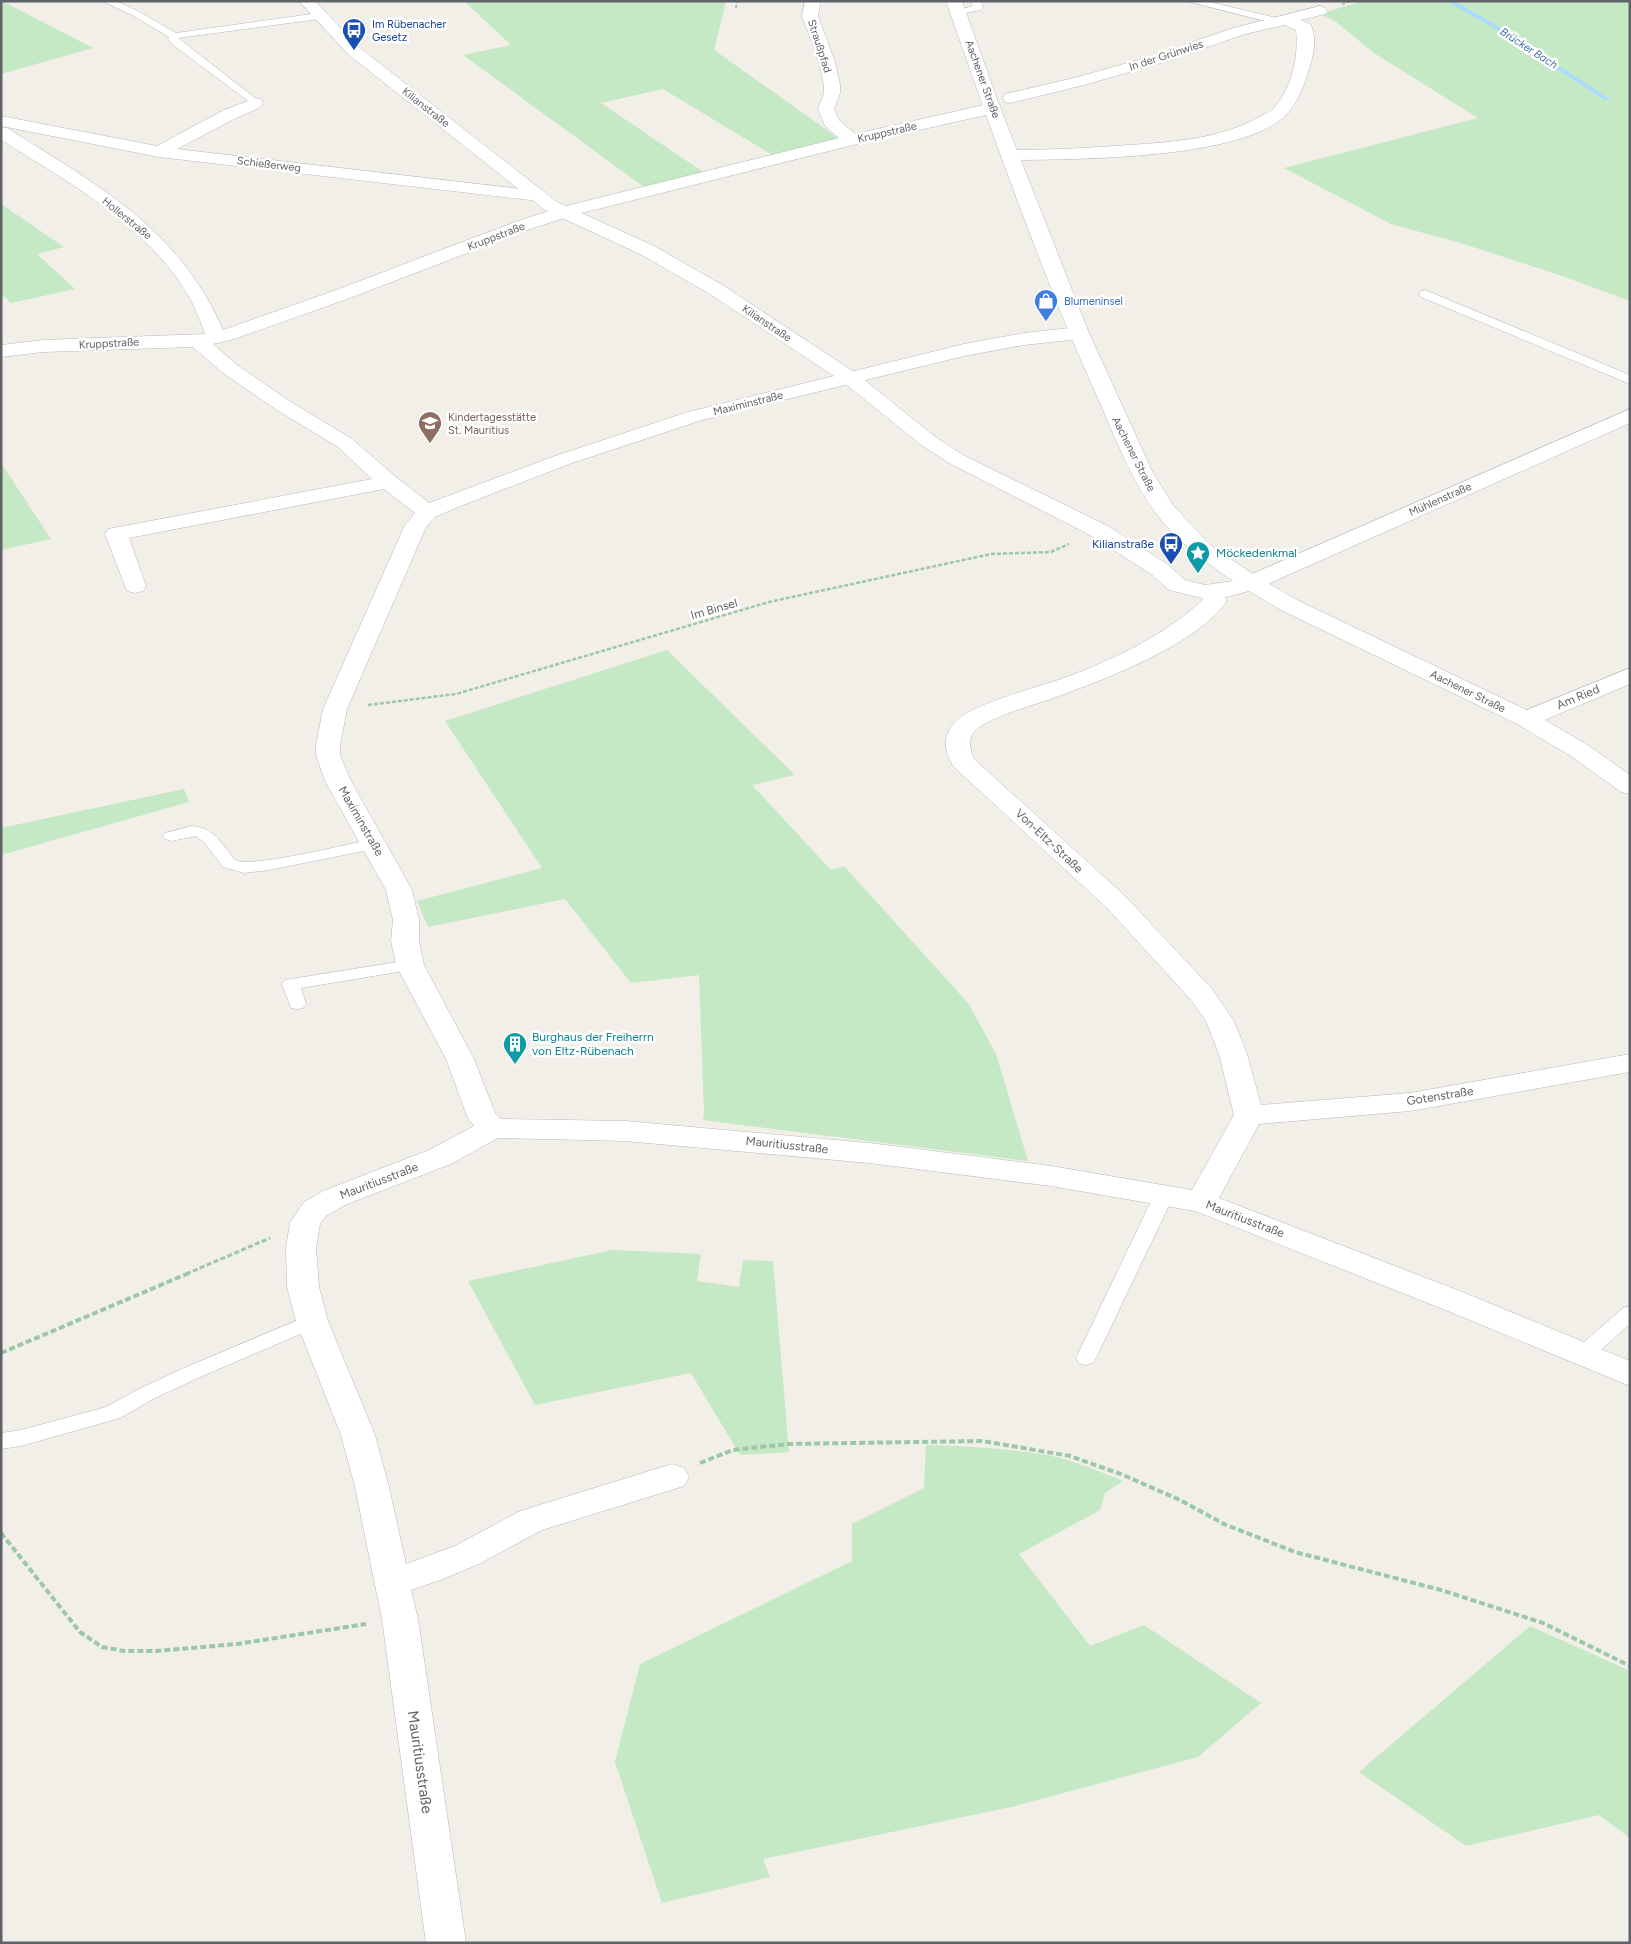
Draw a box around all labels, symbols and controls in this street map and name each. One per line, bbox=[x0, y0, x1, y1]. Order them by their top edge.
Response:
bus stop icon: Im Rübenacher Gesetz bbox=[341, 17, 367, 51]
place label: Im Rübenacher Gesetz bbox=[372, 18, 446, 44]
street label: Straußpfad bbox=[805, 18, 834, 74]
water label: Brücker Bach bbox=[1498, 25, 1560, 72]
street label: In der Grünwies bbox=[1127, 37, 1205, 74]
street label: Aachener Straße bbox=[962, 38, 1003, 120]
street label: Kilianstraße bbox=[399, 85, 452, 130]
street label: Kruppstraße bbox=[856, 119, 918, 146]
street label: Schießerweg bbox=[236, 154, 302, 175]
street label: Hollerstraße bbox=[99, 194, 154, 242]
street label: Kruppstraße bbox=[466, 220, 527, 253]
shop icon: Blumeninsel bbox=[1033, 288, 1059, 322]
place label: Blumeninsel bbox=[1064, 295, 1123, 308]
street label: Kilianstraße bbox=[740, 302, 794, 345]
street label: Kruppstraße bbox=[79, 335, 140, 352]
street label: Maximinstraße bbox=[712, 389, 784, 418]
school or university icon: Kindertagesstätte St. Mauritius bbox=[417, 410, 443, 444]
place label: Kindertagesstätte St. Mauritius bbox=[448, 411, 536, 437]
street label: Aachener Straße bbox=[1109, 415, 1158, 494]
street label: Mühlenstraße bbox=[1407, 480, 1473, 519]
bus stop icon: Kilianstraße bbox=[1158, 531, 1184, 565]
place label: Kilianstraße bbox=[1092, 537, 1154, 551]
place icon: Möckedenkmal bbox=[1185, 540, 1211, 574]
place label: Möckedenkmal bbox=[1216, 546, 1297, 560]
street label: Im Binsel bbox=[689, 596, 739, 622]
street label: Aachener Straße bbox=[1428, 668, 1508, 715]
street label: Am Ried bbox=[1554, 682, 1602, 712]
street label: Maximinstraße bbox=[335, 784, 387, 859]
street label: Von-Eltz-Straße bbox=[1012, 806, 1086, 876]
place label: Burghaus der Freiherrn von Eltz-Rübenach bbox=[532, 1030, 654, 1058]
building icon: Burghaus der Freiherrn von Eltz-Rübenach bbox=[502, 1031, 528, 1065]
street label: Gotenstraße bbox=[1406, 1084, 1475, 1108]
street label: Mauritiusstraße bbox=[745, 1134, 829, 1156]
street label: Mauritiusstraße bbox=[338, 1159, 421, 1202]
street label: Mauritiusstraße bbox=[1204, 1198, 1287, 1241]
street label: Mauritiusstraße bbox=[404, 1709, 436, 1815]

